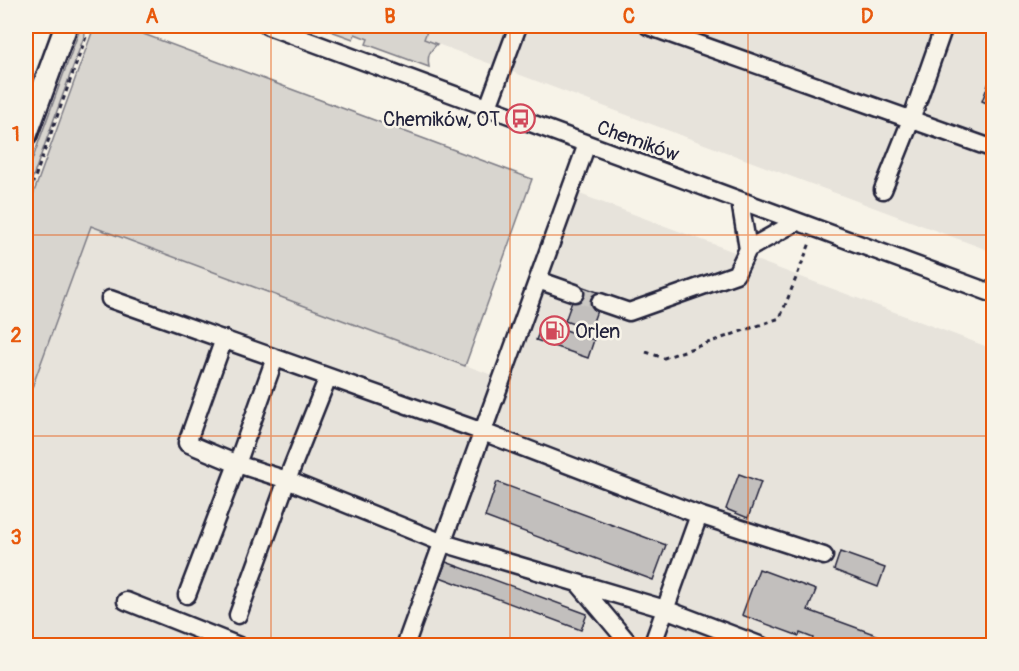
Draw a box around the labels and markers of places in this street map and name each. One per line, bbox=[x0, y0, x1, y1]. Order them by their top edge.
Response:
bus stop icon: Chemików, OT bbox=[505, 103, 537, 135]
place label: Chemików, OT bbox=[383, 107, 500, 132]
fuel station icon: Orlen bbox=[538, 315, 570, 347]
place label: Orlen bbox=[575, 319, 620, 344]

